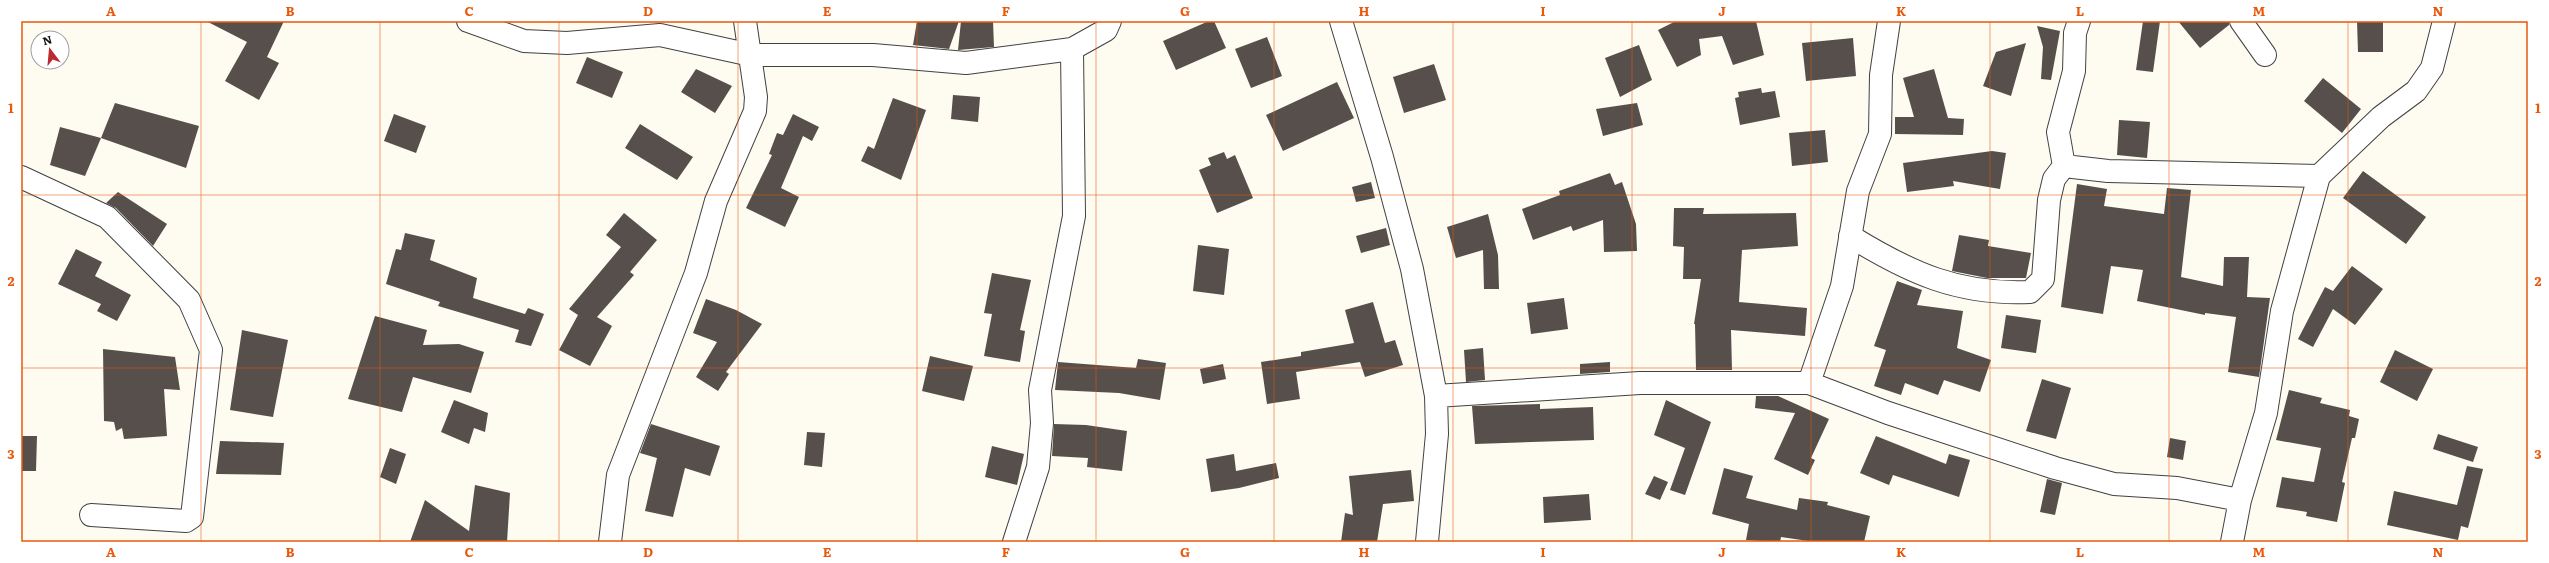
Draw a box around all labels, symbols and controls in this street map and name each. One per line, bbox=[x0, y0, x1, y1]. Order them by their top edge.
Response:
text: A bbox=[106, 1, 116, 20]
text: B bbox=[286, 1, 295, 20]
text: C bbox=[464, 1, 474, 20]
text: D bbox=[643, 1, 653, 20]
text: E bbox=[823, 1, 832, 20]
text: F bbox=[1002, 1, 1010, 20]
text: G bbox=[1180, 1, 1190, 20]
text: H bbox=[1359, 1, 1370, 20]
text: I bbox=[1540, 1, 1546, 20]
text: J bbox=[1718, 1, 1726, 20]
text: K bbox=[1896, 1, 1907, 20]
text: L bbox=[2076, 1, 2084, 20]
text: M bbox=[2253, 1, 2266, 20]
text: N bbox=[2433, 1, 2444, 20]
north arrow bbox=[30, 30, 70, 70]
text: N bbox=[40, 30, 54, 48]
text: 1 bbox=[8, 98, 14, 117]
text: 1 bbox=[2535, 98, 2541, 117]
text: 2 bbox=[8, 271, 15, 290]
text: 2 bbox=[2535, 271, 2542, 290]
text: 3 bbox=[7, 444, 15, 463]
text: 3 bbox=[2534, 444, 2542, 463]
text: A bbox=[106, 542, 116, 561]
text: B bbox=[286, 542, 295, 561]
text: C bbox=[464, 542, 474, 561]
text: D bbox=[643, 542, 653, 561]
text: E bbox=[823, 542, 832, 561]
text: F bbox=[1002, 542, 1010, 561]
text: G bbox=[1180, 542, 1190, 561]
text: H bbox=[1359, 542, 1370, 561]
text: I bbox=[1540, 542, 1546, 561]
text: J bbox=[1718, 542, 1726, 561]
text: K bbox=[1896, 542, 1907, 561]
text: L bbox=[2076, 542, 2084, 561]
text: M bbox=[2253, 542, 2266, 561]
text: N bbox=[2433, 542, 2444, 561]

